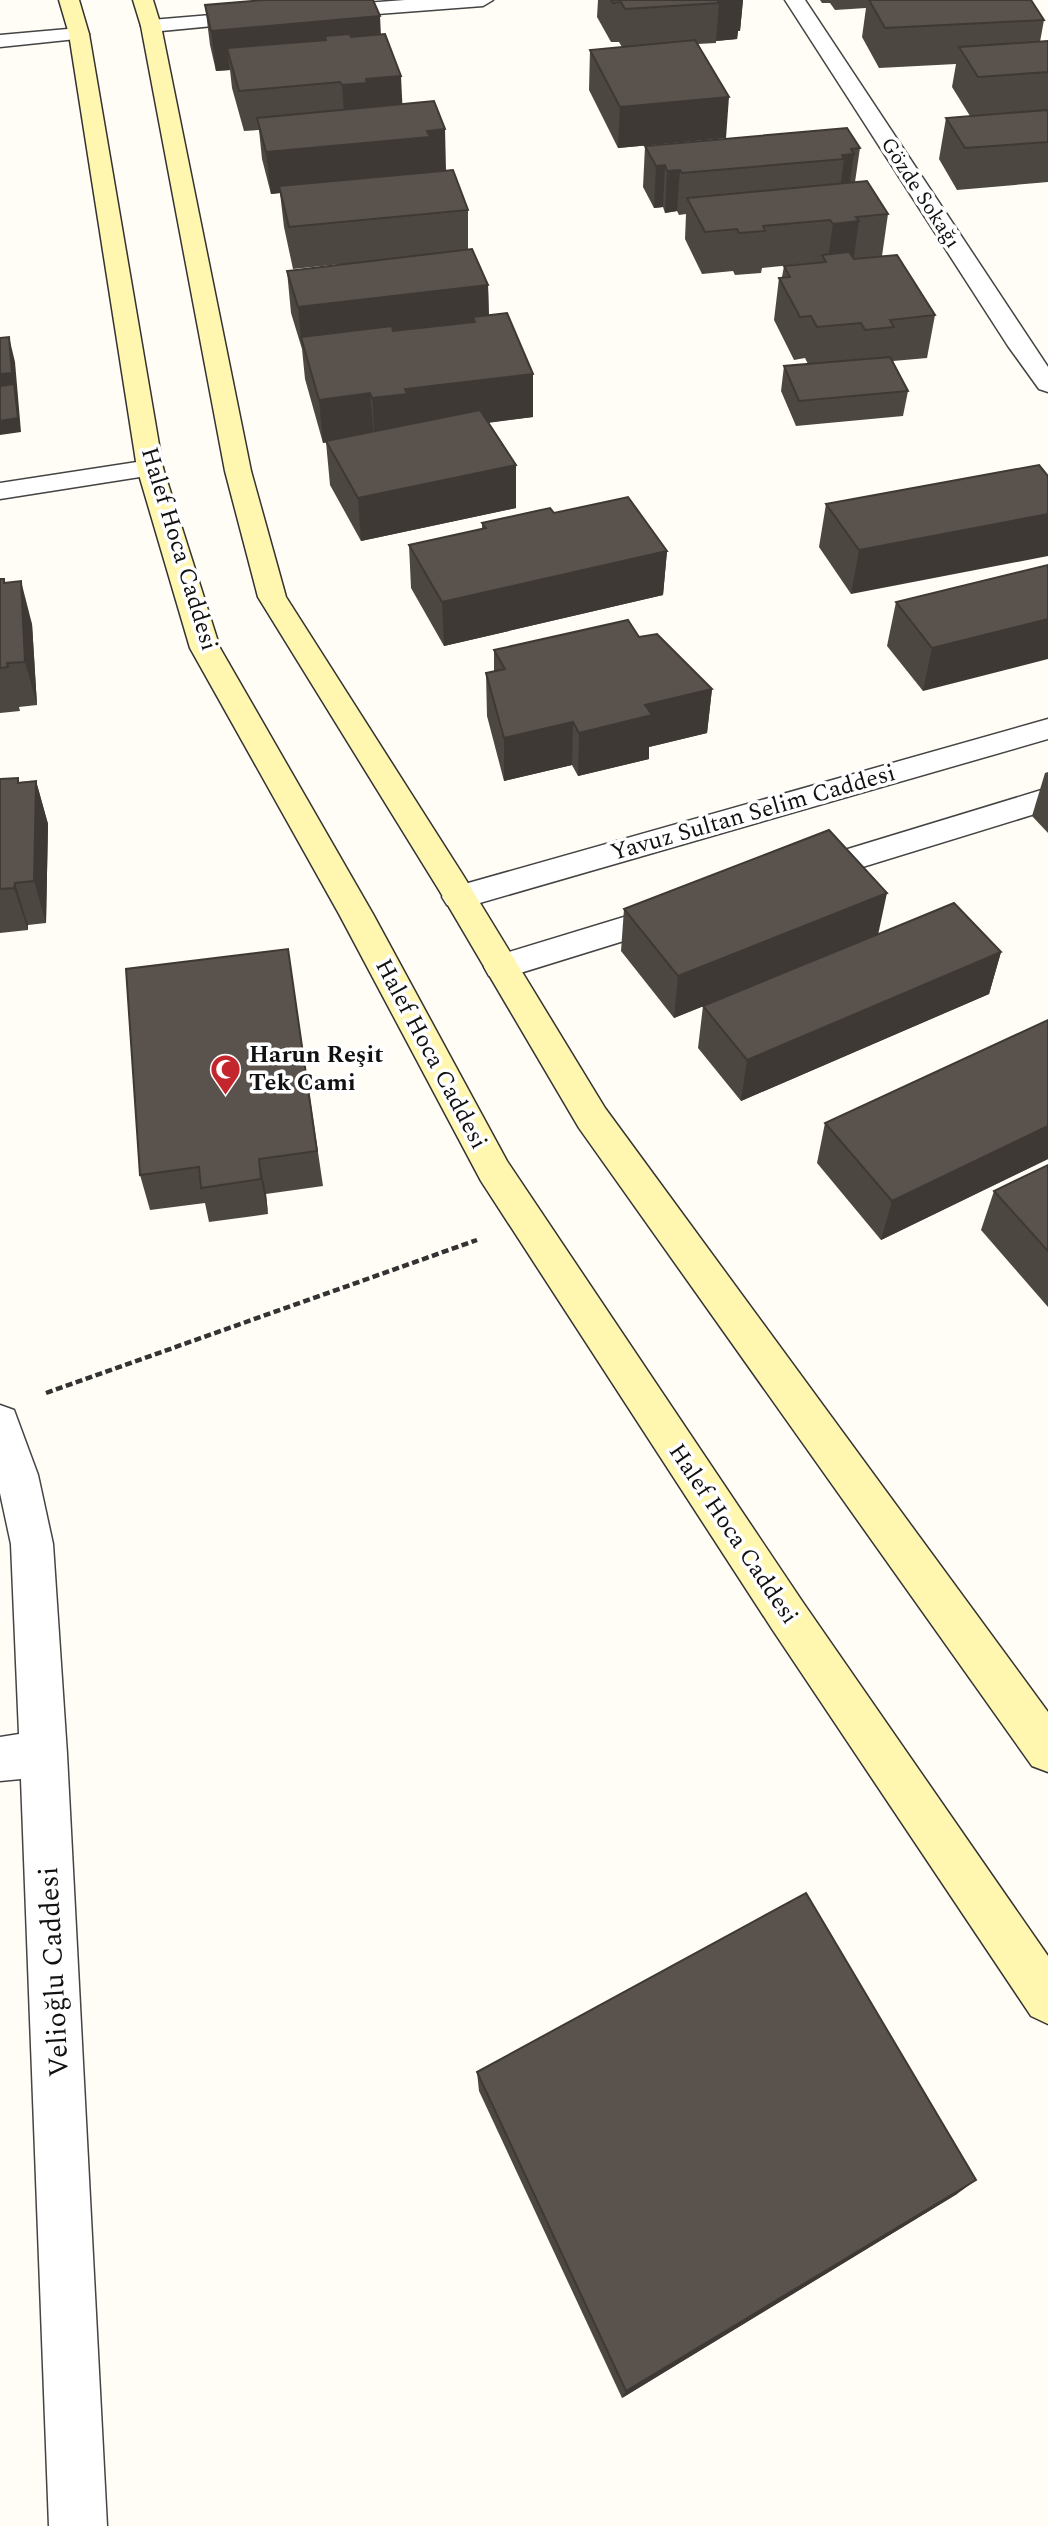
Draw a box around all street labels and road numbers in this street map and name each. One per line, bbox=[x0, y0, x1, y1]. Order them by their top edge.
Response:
street label: Gözde Sokağı bbox=[872, 131, 968, 255]
street label: Halef Hoca Caddesi bbox=[131, 443, 227, 655]
street label: Yavuz Sultan Selim Caddesi bbox=[606, 755, 900, 871]
street label: Halef Hoca Caddesi bbox=[366, 952, 496, 1156]
street label: Halef Hoca Caddesi bbox=[659, 1436, 807, 1632]
street label: Velioğlu Caddesi bbox=[27, 1866, 81, 2078]

